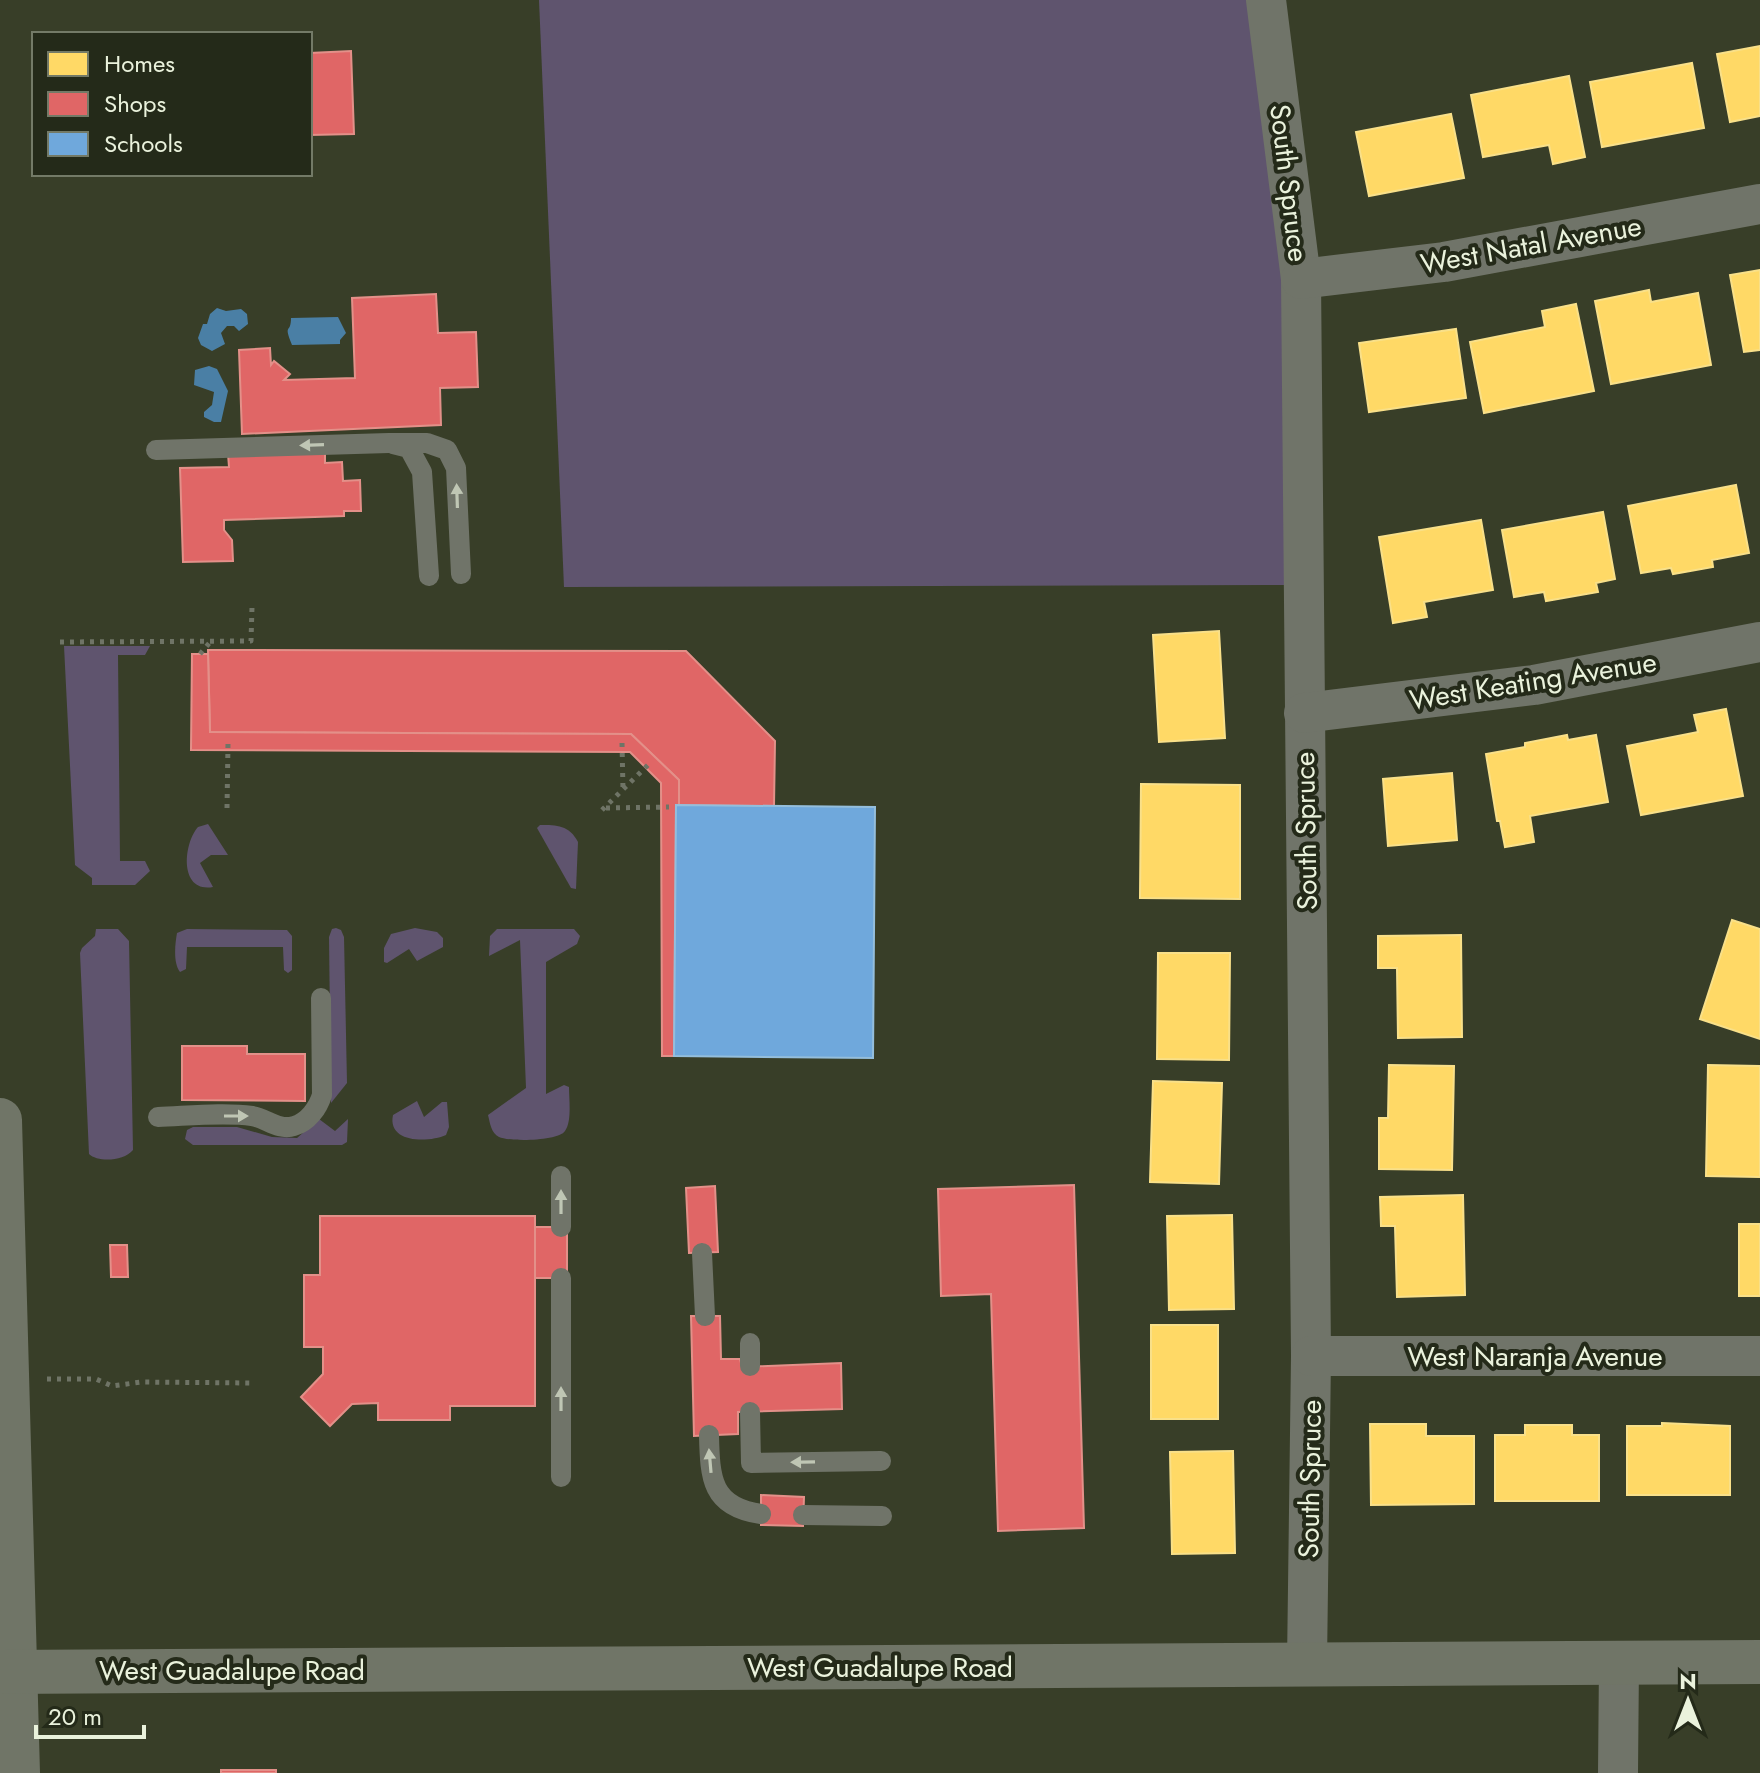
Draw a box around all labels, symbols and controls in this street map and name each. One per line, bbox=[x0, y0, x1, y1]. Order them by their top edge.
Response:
legend bbox=[32, 32, 312, 176]
text: Homes bbox=[104, 46, 175, 81]
text: Shops bbox=[104, 86, 166, 121]
street label: South Spruce bbox=[1259, 102, 1319, 264]
text: Schools bbox=[104, 126, 183, 161]
street label: West Natal Avenue bbox=[1417, 205, 1645, 285]
one-way arrow bbox=[299, 439, 324, 452]
one-way arrow bbox=[451, 483, 464, 508]
street label: West Keating Avenue bbox=[1407, 641, 1659, 721]
street label: South Spruce bbox=[1284, 751, 1328, 911]
one-way arrow bbox=[224, 1110, 249, 1122]
one-way arrow bbox=[555, 1189, 567, 1214]
street label: West Naranja Avenue bbox=[1407, 1336, 1663, 1377]
one-way arrow bbox=[555, 1386, 567, 1411]
street label: South Spruce bbox=[1288, 1399, 1332, 1559]
one-way arrow bbox=[703, 1448, 716, 1473]
one-way arrow bbox=[790, 1456, 815, 1469]
street label: West Guadalupe Road bbox=[747, 1647, 1013, 1688]
street label: West Guadalupe Road bbox=[99, 1650, 365, 1691]
north arrow bbox=[1648, 1661, 1728, 1741]
text: N bbox=[1679, 1665, 1697, 1697]
scale bar bbox=[36, 1689, 144, 1739]
text: 20 m bbox=[48, 1699, 102, 1734]

